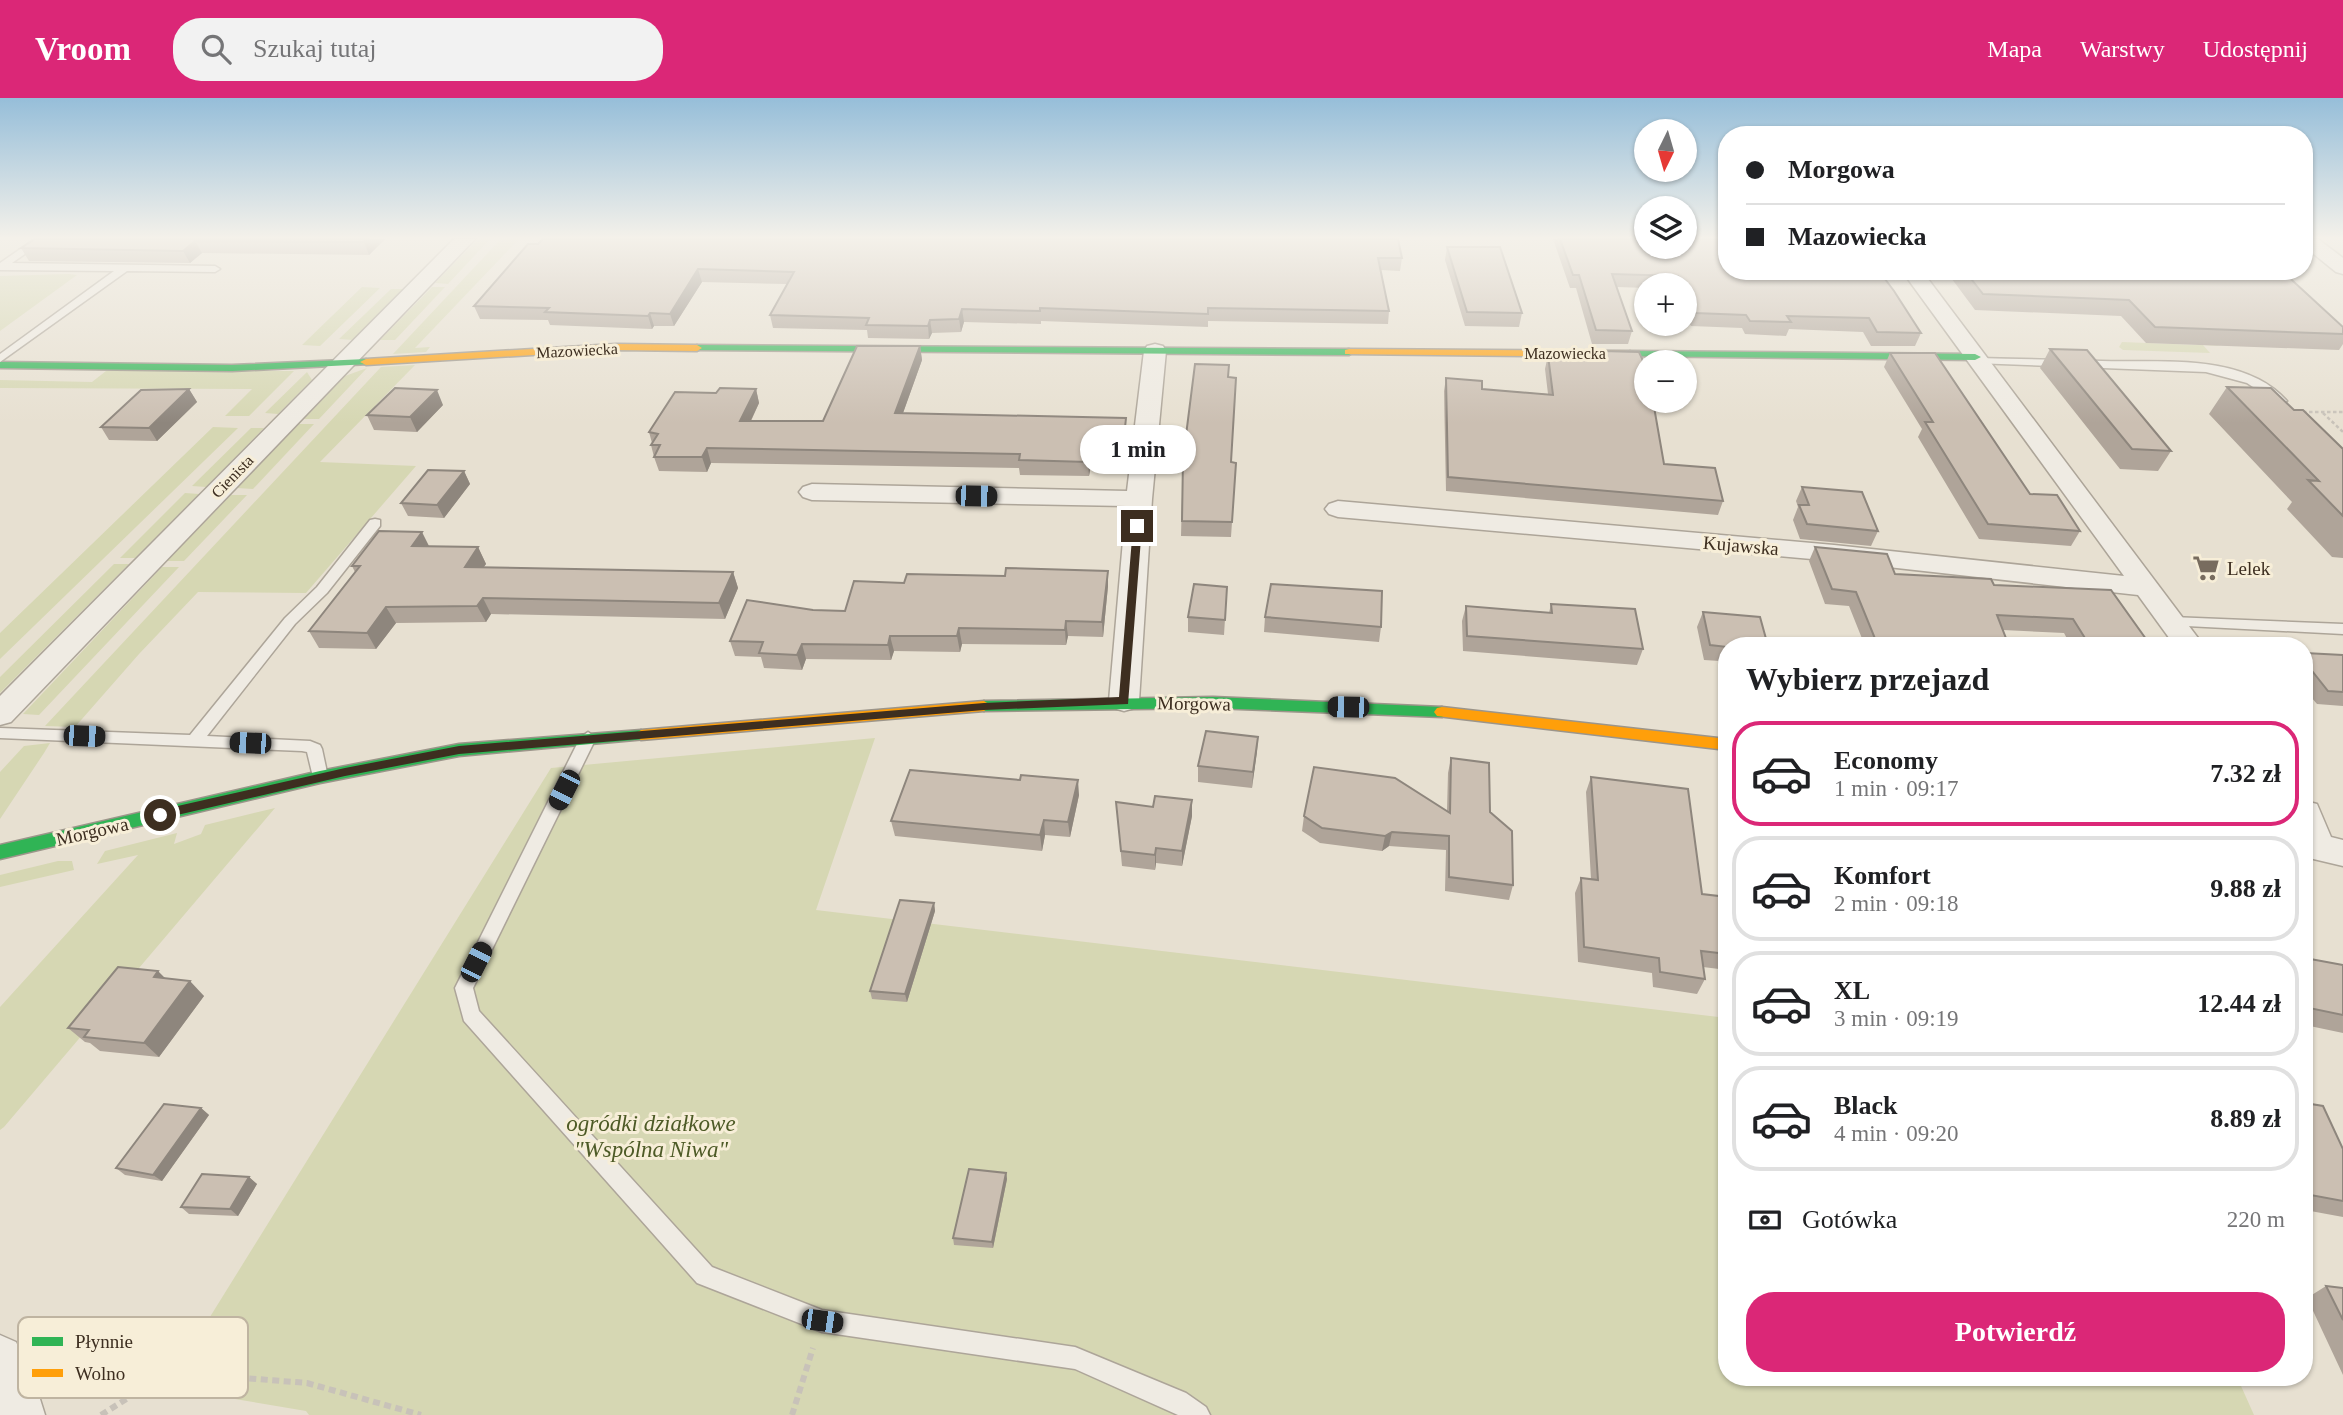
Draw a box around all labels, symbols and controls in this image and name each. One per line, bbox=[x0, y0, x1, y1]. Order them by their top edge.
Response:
search box bbox=[173, 18, 663, 81]
icon: search bbox=[197, 30, 235, 68]
text: Vroom bbox=[35, 31, 131, 67]
text: Szukaj tutaj bbox=[253, 34, 376, 63]
text: Mapa bbox=[1987, 36, 2042, 62]
text: Warstwy bbox=[2080, 36, 2165, 62]
text: Udostępnij bbox=[2203, 36, 2308, 62]
north arrow bbox=[1634, 119, 1698, 182]
map controls bbox=[1634, 119, 1697, 413]
text: Morgowa bbox=[1788, 155, 1895, 184]
button: layers bbox=[1634, 196, 1697, 259]
text: Mazowiecka bbox=[1788, 222, 1927, 251]
button: + bbox=[1634, 273, 1697, 336]
street label: Mazowiecka bbox=[536, 340, 618, 361]
street label: Mazowiecka bbox=[1524, 345, 1606, 362]
button: − bbox=[1634, 350, 1697, 413]
callout: 1 min bbox=[1079, 424, 1195, 474]
text: 1 min bbox=[1110, 437, 1166, 462]
street label: Cienista bbox=[208, 452, 257, 501]
car bbox=[955, 485, 998, 507]
route end bbox=[1121, 510, 1153, 542]
street label: Kujawska bbox=[1702, 532, 1780, 559]
supermarket icon: Lelek bbox=[2191, 553, 2221, 583]
place label: Lelek bbox=[2227, 558, 2271, 579]
text: Wybierz przejazd bbox=[1746, 661, 1989, 697]
street label: Morgowa bbox=[1157, 692, 1231, 715]
car bbox=[1327, 696, 1370, 718]
car bbox=[63, 725, 106, 747]
car bbox=[229, 732, 272, 754]
icon: car bbox=[1750, 742, 1813, 805]
text: Economy bbox=[1834, 746, 1938, 775]
text: 7.32 zł bbox=[2210, 759, 2281, 788]
car bbox=[546, 767, 583, 813]
text: 1 min · 09:17 bbox=[1834, 776, 1959, 801]
route start bbox=[144, 799, 176, 831]
street label: Morgowa bbox=[54, 813, 131, 850]
icon: car bbox=[1750, 857, 1813, 920]
text: Komfort bbox=[1834, 861, 1931, 890]
text: 9.88 zł bbox=[2210, 874, 2281, 903]
text: 2 min · 09:18 bbox=[1834, 891, 1959, 916]
car bbox=[458, 939, 495, 985]
icon: car bbox=[1750, 972, 1813, 1035]
text: XL bbox=[1834, 976, 1870, 1005]
text: 12.44 zł bbox=[2197, 989, 2281, 1018]
text: 3 min · 09:19 bbox=[1834, 1006, 1959, 1031]
icon: car bbox=[1750, 1087, 1813, 1150]
text: Black bbox=[1834, 1091, 1898, 1120]
text: 8.89 zł bbox=[2210, 1104, 2281, 1133]
park label: ogródki działkowe "Wspólna Niwa" bbox=[566, 1111, 736, 1162]
text: 4 min · 09:20 bbox=[1834, 1121, 1959, 1146]
icon: cash bbox=[1746, 1201, 1784, 1239]
text: Gotówka bbox=[1802, 1205, 1897, 1234]
text: 220 m bbox=[2227, 1207, 2285, 1232]
button: Potwierdź bbox=[1746, 1292, 2285, 1372]
car bbox=[800, 1308, 845, 1334]
legend bbox=[18, 1317, 248, 1398]
text: Płynnie bbox=[75, 1331, 133, 1352]
text: Wolno bbox=[75, 1363, 125, 1384]

